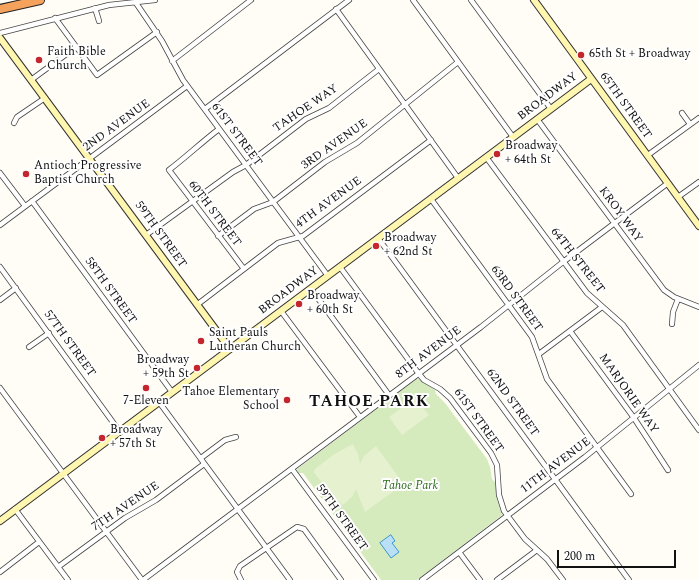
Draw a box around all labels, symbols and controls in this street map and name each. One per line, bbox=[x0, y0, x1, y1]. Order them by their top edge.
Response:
place label: Faith Bible Church bbox=[47, 46, 106, 74]
place label: 65th St + Broadway bbox=[589, 48, 690, 62]
marker: 65th St + Broadway bbox=[576, 50, 586, 60]
marker: Faith Bible Church bbox=[34, 55, 44, 65]
street label: BROADWAY bbox=[515, 70, 581, 124]
street label: 65TH STREET bbox=[596, 70, 654, 142]
street label: TAHOE WAY bbox=[271, 82, 341, 136]
street label: 2ND AVENUE bbox=[81, 97, 153, 155]
street label: 61ST STREET bbox=[208, 100, 264, 170]
street label: 3RD AVENUE bbox=[299, 117, 371, 173]
place label: Broadway + 64th St bbox=[505, 140, 557, 168]
marker: Broadway + 64th St bbox=[492, 149, 502, 159]
place label: Antioch Progressive Baptist Church bbox=[34, 160, 142, 188]
marker: Antioch Progressive Baptist Church bbox=[21, 169, 31, 179]
street label: 4TH AVENUE bbox=[293, 174, 365, 232]
street label: 60TH STREET bbox=[184, 178, 244, 250]
street label: KROY WAY bbox=[595, 184, 645, 246]
street label: 59TH STREET bbox=[131, 199, 189, 271]
street label: 64TH STREET bbox=[547, 225, 607, 297]
place label: Broadway + 62nd St bbox=[384, 232, 436, 260]
marker: Broadway + 62nd St bbox=[371, 241, 381, 251]
street label: 58TH STREET bbox=[81, 255, 139, 327]
street label: 63RD STREET bbox=[487, 263, 545, 335]
street label: BROADWAY bbox=[256, 264, 322, 318]
place label: Broadway + 60th St bbox=[307, 290, 359, 318]
marker: Broadway + 60th St bbox=[294, 299, 304, 309]
street label: 57TH STREET bbox=[40, 308, 98, 380]
street label: 8TH AVENUE bbox=[393, 324, 465, 382]
place label: Saint Pauls Lutheran Church bbox=[209, 327, 301, 355]
marker: Saint Pauls Lutheran Church bbox=[196, 336, 206, 346]
street label: MARJORIE WAY bbox=[595, 351, 661, 437]
place label: Broadway + 59th St bbox=[137, 354, 189, 382]
marker: Broadway + 59th St bbox=[192, 363, 202, 373]
street label: 62ND STREET bbox=[483, 366, 541, 440]
marker: 7-Eleven bbox=[141, 383, 151, 393]
place label: Tahoe Elementary School bbox=[182, 386, 279, 414]
street label: 61ST STREET bbox=[450, 386, 506, 456]
district label: TAHOE PARK bbox=[309, 393, 429, 413]
place label: 7-Eleven bbox=[123, 395, 169, 409]
marker: Tahoe Elementary School bbox=[282, 395, 292, 405]
place label: Broadway + 57th St bbox=[110, 424, 162, 452]
marker: Broadway + 57th St bbox=[97, 433, 107, 443]
street label: 11TH AVENUE bbox=[518, 435, 594, 497]
street label: 7TH AVENUE bbox=[89, 479, 163, 535]
park label: Tahoe Park bbox=[382, 480, 438, 494]
street label: 59TH STREET bbox=[312, 482, 370, 554]
scale bar bbox=[559, 542, 678, 568]
text: 200 m bbox=[564, 547, 595, 566]

